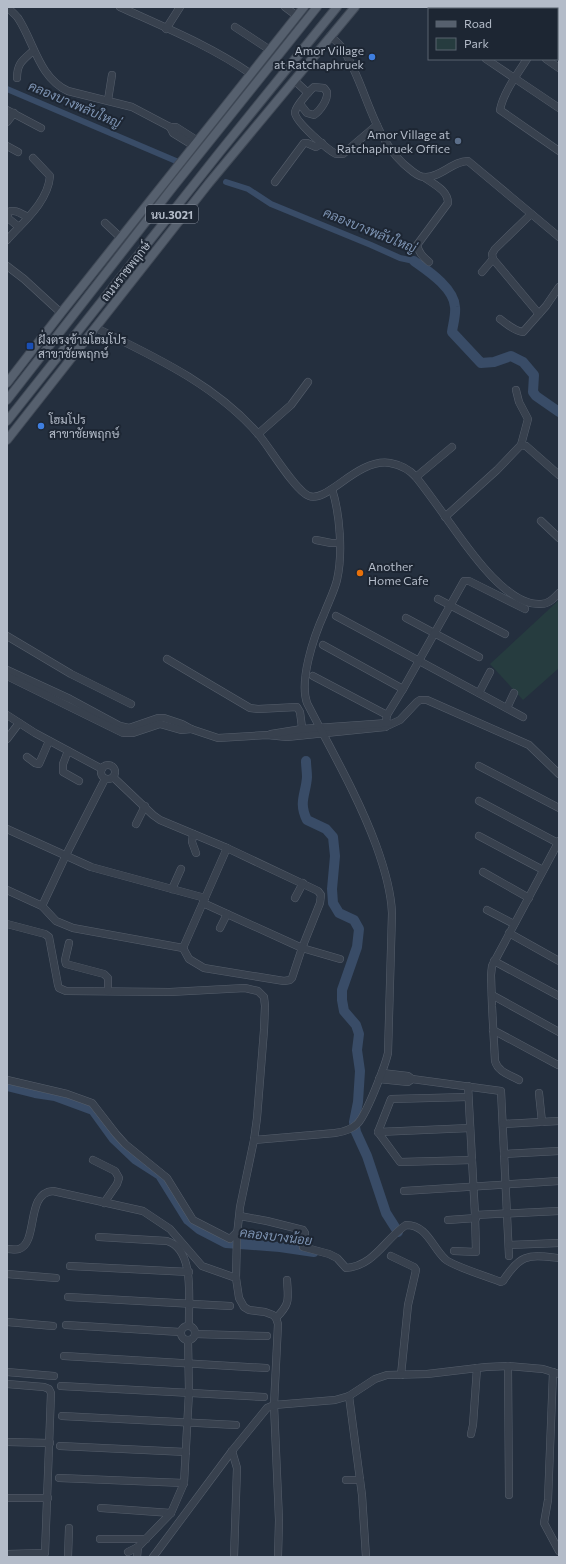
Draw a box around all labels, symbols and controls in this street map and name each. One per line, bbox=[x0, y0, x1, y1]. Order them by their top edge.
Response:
legend bbox=[428, 8, 558, 60]
text: Road bbox=[464, 16, 492, 30]
text: Park bbox=[464, 36, 490, 50]
place label: Amor Village at Ratchaphruek bbox=[274, 43, 364, 71]
marker: Amor Village at Ratchaphruek bbox=[367, 52, 377, 62]
water label: คลองบางพลับใหญ่ bbox=[26, 77, 125, 132]
place label: Amor Village at Ratchaphruek Office bbox=[337, 127, 450, 155]
marker: Amor Village at Ratchaphruek Office bbox=[453, 136, 463, 146]
water label: คลองบางพลับใหญ่ bbox=[321, 204, 420, 257]
road number: นบ.3021 bbox=[146, 205, 198, 223]
street label: ถนนราชพฤกษ์ bbox=[97, 238, 154, 304]
place label: ฝั่งตรงข้ามโฮมโปร สาขาชัยพฤกษ์ bbox=[38, 329, 127, 361]
marker: ฝั่งตรงข้ามโฮมโปร สาขาชัยพฤกษ์ bbox=[25, 341, 35, 351]
place label: โฮมโปร สาขาชัยพฤกษ์ bbox=[48, 412, 120, 441]
marker: โฮมโปร สาขาชัยพฤกษ์ bbox=[36, 421, 46, 431]
place label: Another Home Cafe bbox=[368, 559, 429, 587]
marker: Another Home Cafe bbox=[355, 568, 365, 578]
water label: คลองบางน้อย bbox=[239, 1224, 314, 1248]

